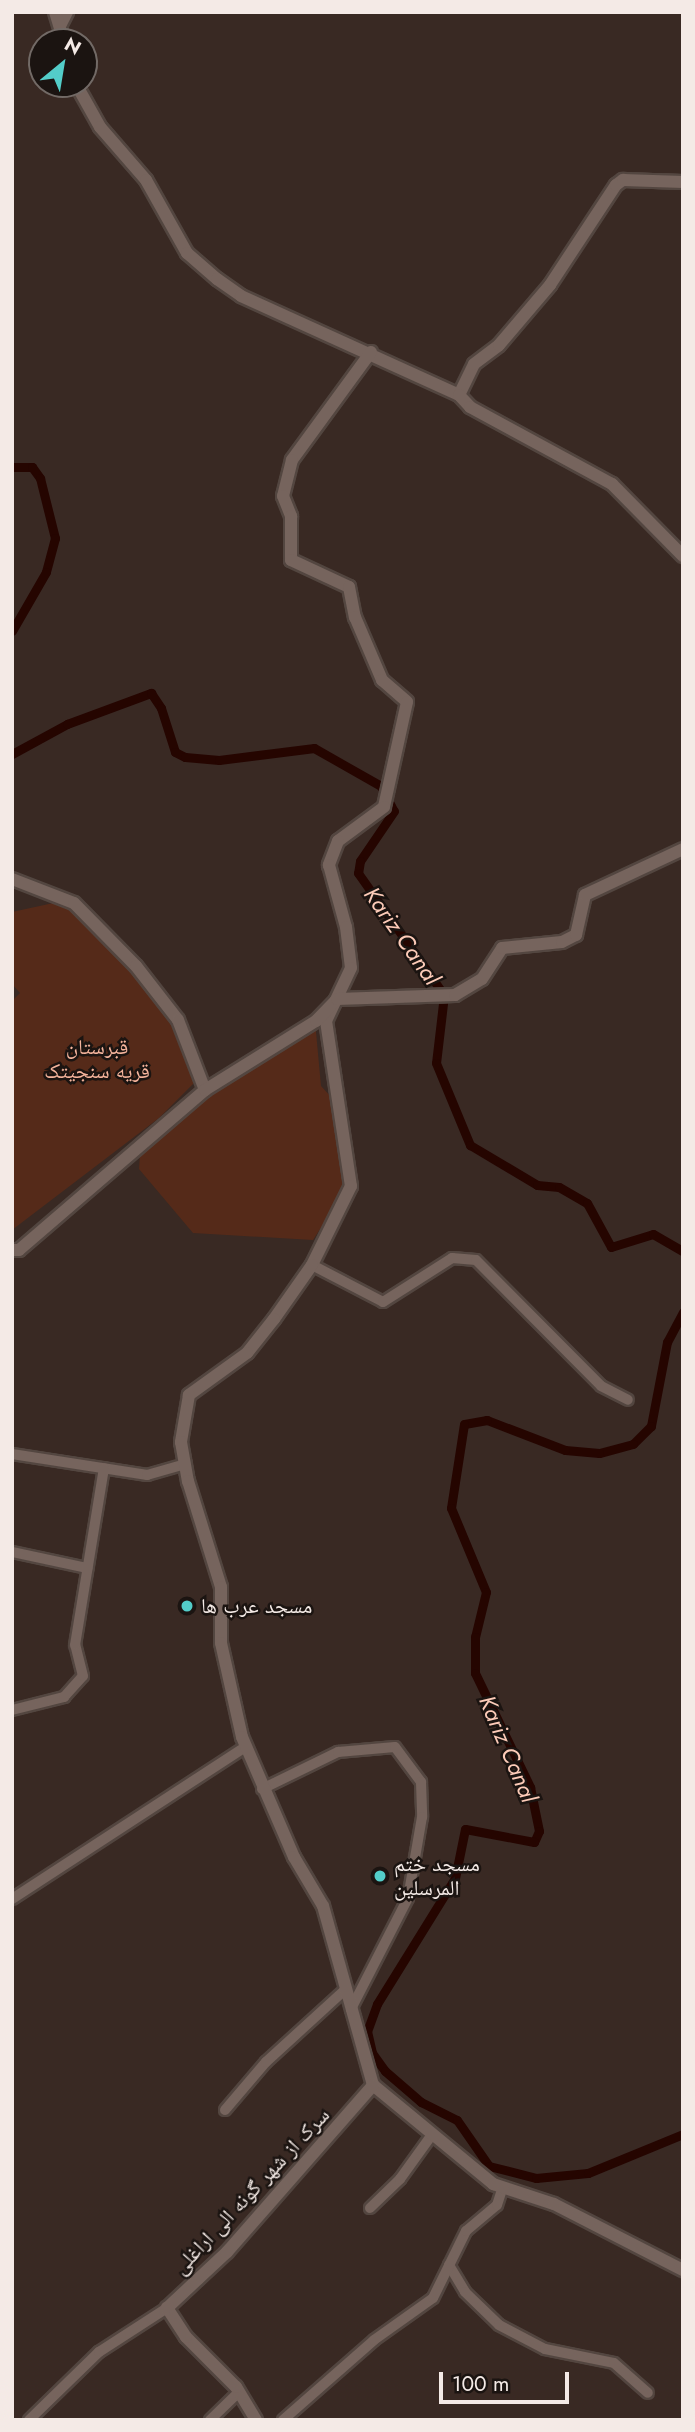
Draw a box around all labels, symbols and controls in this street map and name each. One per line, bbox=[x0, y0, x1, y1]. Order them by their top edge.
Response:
north arrow bbox=[28, 28, 98, 98]
text: N bbox=[59, 31, 86, 62]
water label: Kariz Canal bbox=[358, 882, 446, 990]
park label: قبرستان قریه سنجیتک bbox=[44, 1034, 150, 1084]
place label: مسجد عرب ها bbox=[201, 1593, 312, 1619]
marker: مسجد عرب ها bbox=[179, 1598, 195, 1614]
water label: Kariz Canal bbox=[473, 1691, 543, 1807]
place label: مسجد ختم المرسلین bbox=[394, 1851, 480, 1901]
marker: مسجد ختم المرسلین bbox=[372, 1868, 388, 1884]
street label: سرک از شهر گونه الی اراغلی bbox=[167, 2103, 335, 2279]
scale bar bbox=[443, 2358, 572, 2402]
text: 100 m bbox=[452, 2369, 509, 2399]

